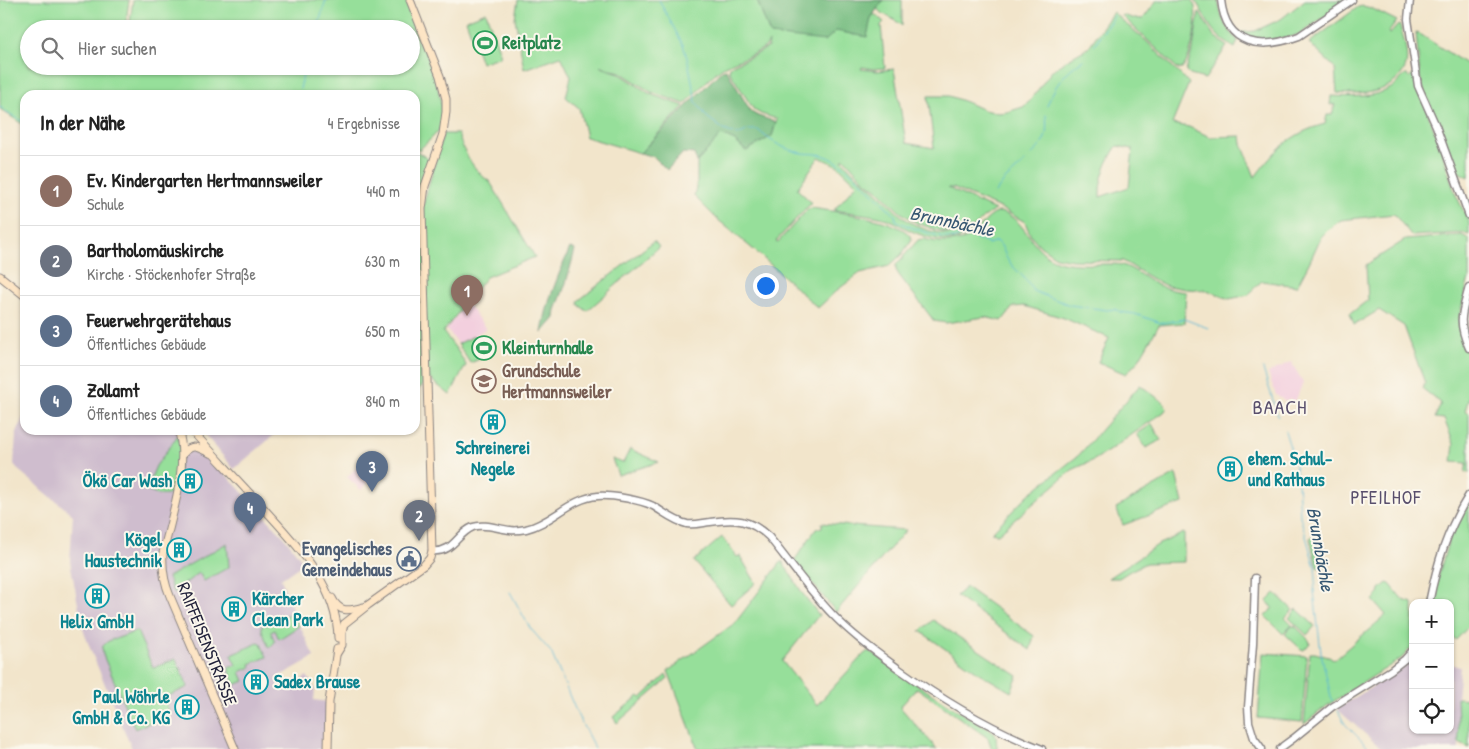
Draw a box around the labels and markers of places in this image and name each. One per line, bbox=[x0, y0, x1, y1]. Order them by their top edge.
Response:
sports icon: Reitplatz bbox=[472, 30, 498, 56]
place label: Reitplatz bbox=[502, 30, 561, 56]
pin: 1 bbox=[451, 275, 483, 316]
sports icon: Kleinturnhalle bbox=[471, 335, 497, 361]
place label: Kleinturnhalle bbox=[502, 335, 594, 360]
place label: Grundschule Hertmannsweiler bbox=[502, 358, 612, 404]
school or university icon: Grundschule Hertmannsweiler bbox=[471, 368, 497, 394]
building icon: Schreinerei Negele bbox=[480, 409, 506, 435]
place label: Schreinerei Negele bbox=[456, 435, 530, 482]
place label: ehem. Schul- und Rathaus bbox=[1248, 446, 1332, 492]
pin: 3 bbox=[356, 451, 388, 492]
building icon: ehem. Schul- und Rathaus bbox=[1217, 456, 1243, 482]
place label: Ökö Car Wash bbox=[83, 468, 172, 493]
building icon: Ökö Car Wash bbox=[177, 468, 203, 494]
pin: 4 bbox=[234, 492, 266, 533]
pin: 2 bbox=[403, 500, 435, 541]
place label: Kögel Haustechnik bbox=[85, 527, 163, 573]
place label: Evangelisches Gemeindehaus bbox=[302, 536, 392, 582]
building icon: Kögel Haustechnik bbox=[166, 537, 192, 563]
public building icon: Evangelisches Gemeindehaus bbox=[396, 546, 422, 572]
building icon: Helix GmbH bbox=[84, 583, 110, 609]
place label: Kärcher Clean Park bbox=[252, 586, 324, 632]
building icon: Kärcher Clean Park bbox=[221, 596, 247, 622]
place label: Helix GmbH bbox=[60, 609, 134, 634]
building icon: Sadex Brause bbox=[243, 669, 269, 695]
place label: Sadex Brause bbox=[274, 669, 361, 694]
place label: Paul Wöhrle GmbH & Co. KG bbox=[72, 684, 171, 730]
building icon: Paul Wöhrle GmbH & Co. KG bbox=[174, 694, 200, 720]

